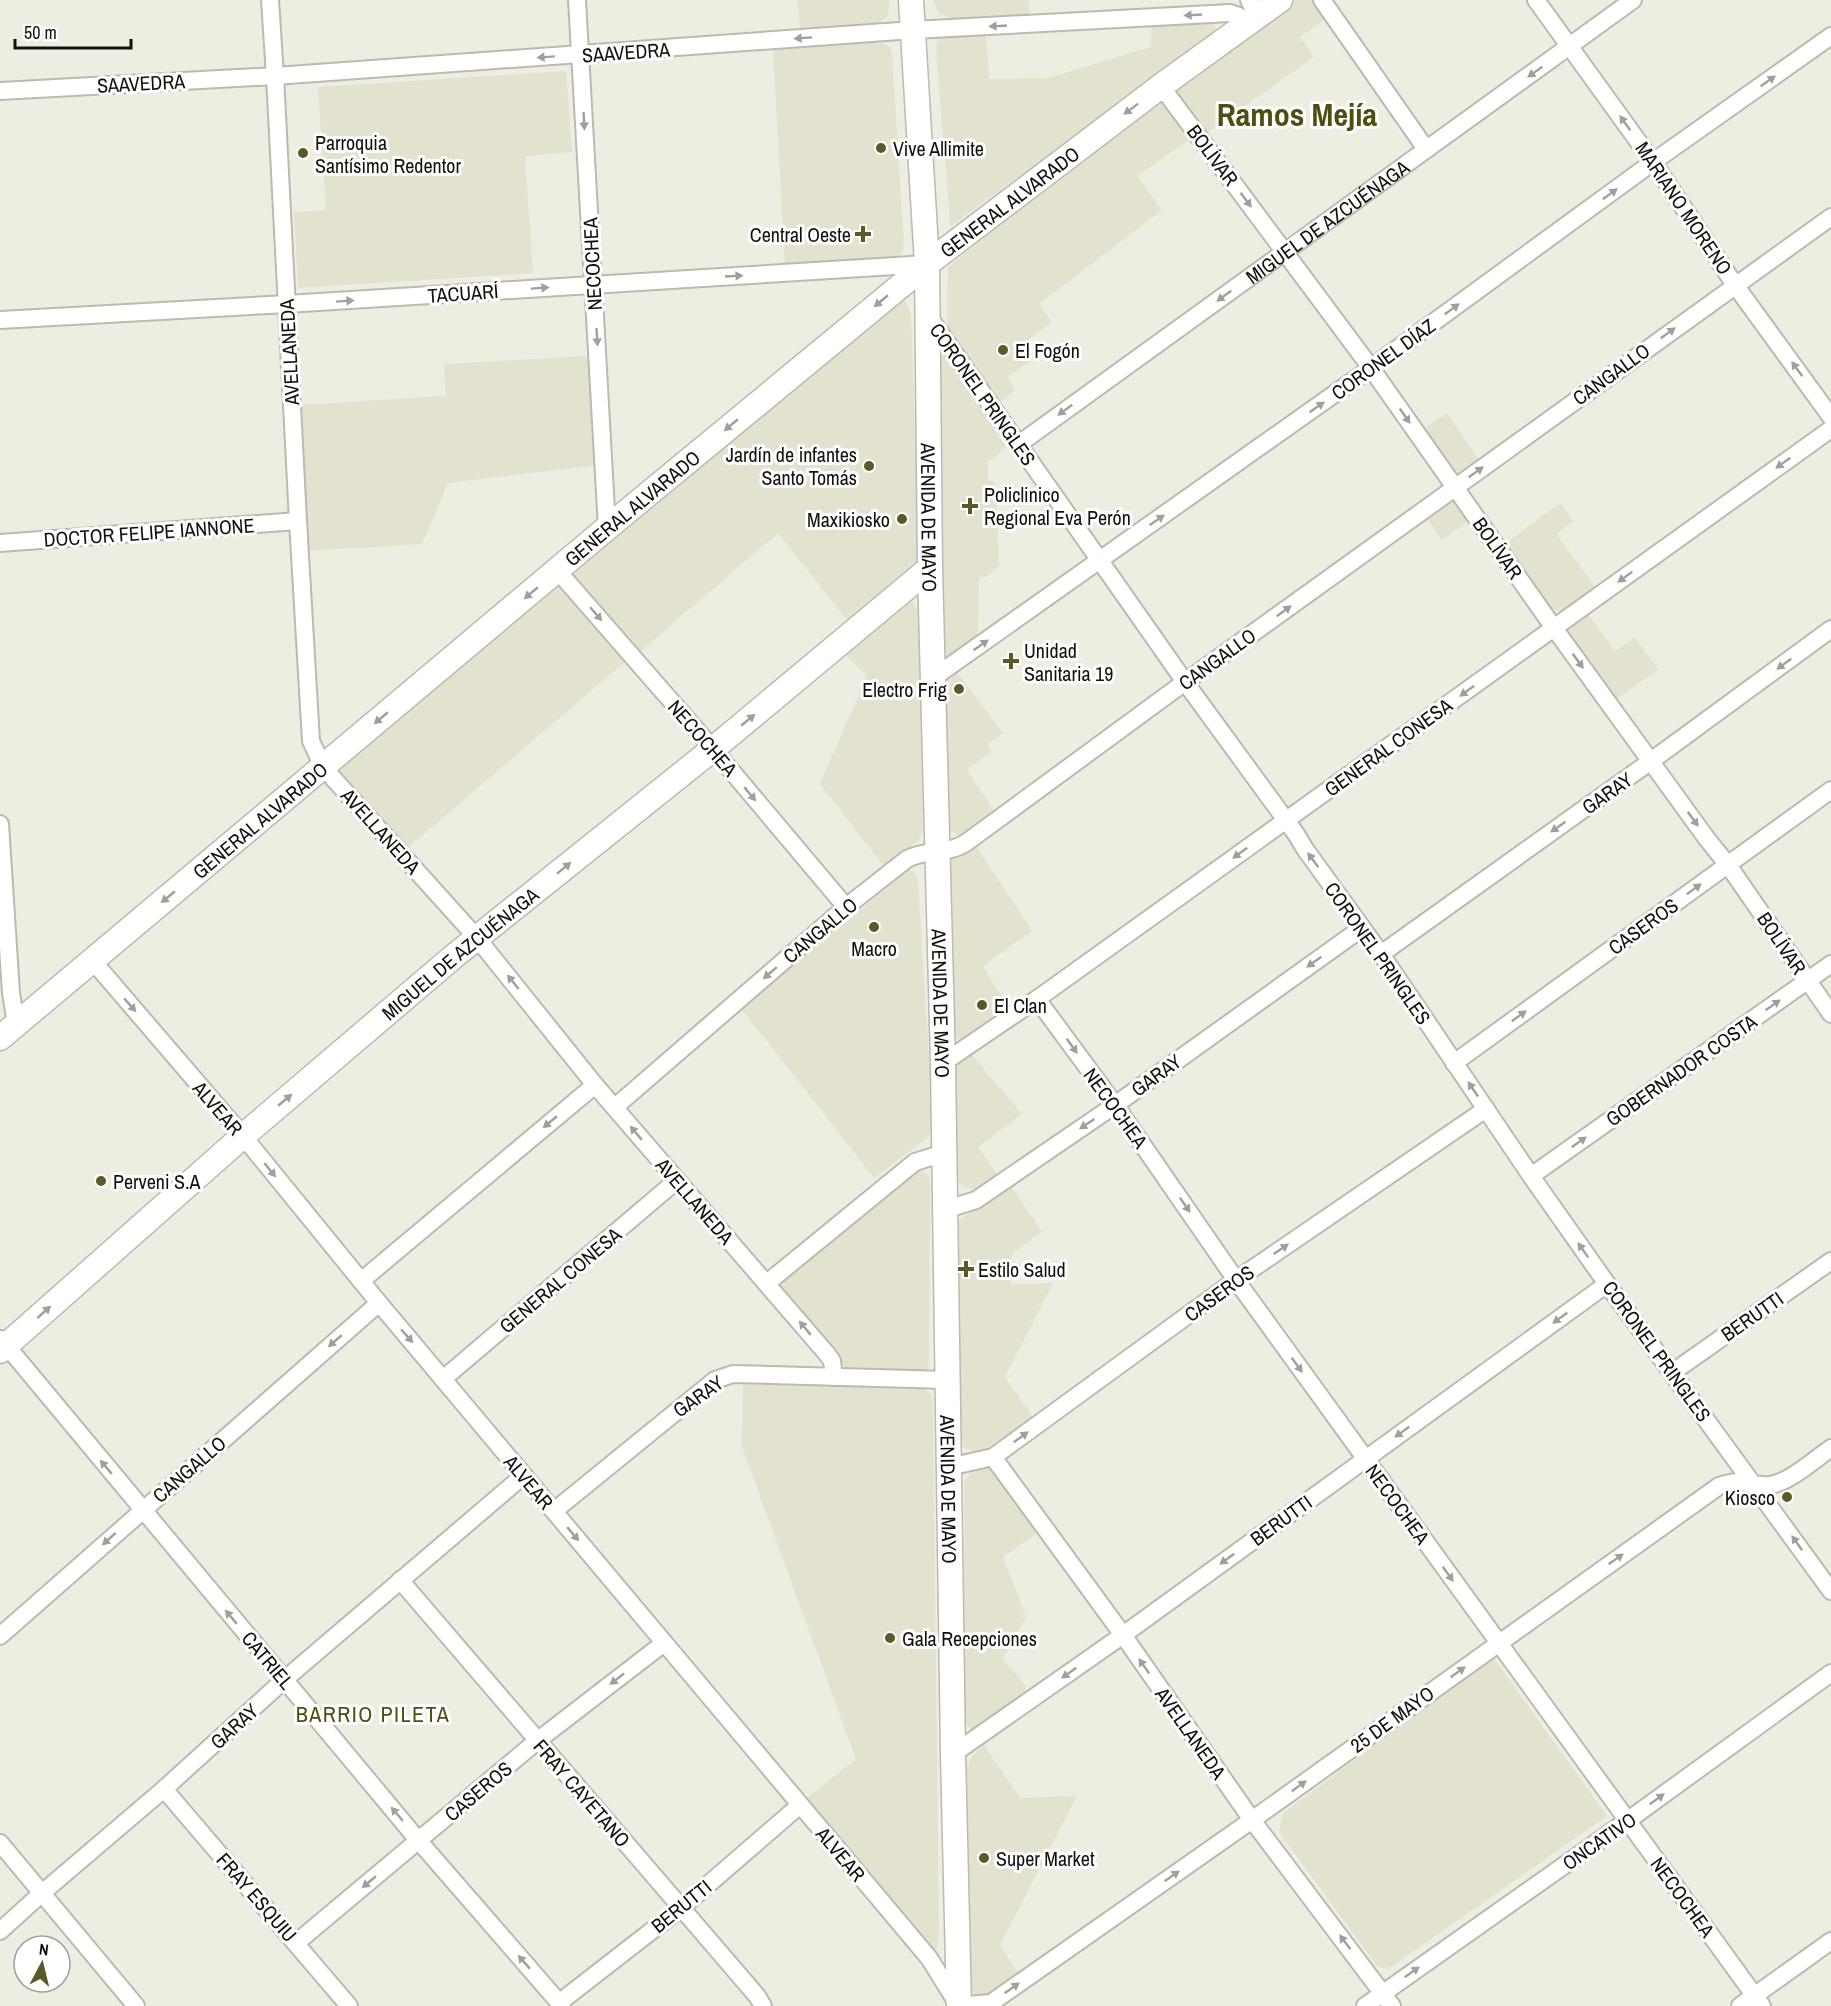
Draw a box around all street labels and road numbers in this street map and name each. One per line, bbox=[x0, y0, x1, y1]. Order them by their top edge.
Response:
street label: SAAVEDRA bbox=[581, 35, 671, 69]
street label: SAAVEDRA bbox=[96, 67, 186, 99]
street label: BOLÍVAR bbox=[1181, 119, 1245, 191]
street label: MARIANO MORENO bbox=[1629, 136, 1739, 280]
street label: GENERAL ALVARADO bbox=[934, 140, 1084, 263]
street label: MIGUEL DE AZCUÉNAGA bbox=[1240, 153, 1414, 290]
street label: NECOCHEA bbox=[576, 217, 608, 311]
street label: TACUARÍ bbox=[427, 277, 500, 309]
street label: AVELLANEDA bbox=[273, 298, 305, 407]
street label: CORONEL DÍAZ bbox=[1326, 312, 1440, 406]
street label: CORONEL PRINGLES bbox=[924, 317, 1042, 471]
street label: CANGALLO bbox=[1567, 337, 1655, 411]
street label: AVENIDA DE MAYO bbox=[915, 442, 944, 592]
street label: GENERAL ALVARADO bbox=[558, 443, 705, 572]
street label: DOCTOR FELIPE IANNONE bbox=[43, 511, 255, 553]
street label: BOLÍVAR bbox=[1467, 512, 1529, 585]
street label: CANGALLO bbox=[1173, 622, 1261, 696]
street label: GENERAL CONESA bbox=[1319, 691, 1457, 802]
street label: NECOCHEA bbox=[662, 694, 744, 782]
street label: GENERAL ALVARADO bbox=[186, 755, 333, 884]
street label: GARAY bbox=[1576, 766, 1638, 820]
street label: AVELLANEDA bbox=[335, 782, 427, 880]
street label: CORONEL PRINGLES bbox=[1319, 876, 1437, 1030]
street label: MIGUEL DE AZCUÉNAGA bbox=[376, 881, 544, 1026]
street label: CANGALLO bbox=[777, 891, 863, 969]
street label: CASEROS bbox=[1603, 891, 1683, 960]
street label: BOLÍVAR bbox=[1751, 906, 1813, 980]
street label: AVENIDA DE MAYO bbox=[926, 928, 957, 1078]
street label: GOBERNADOR COSTA bbox=[1600, 1008, 1762, 1132]
street label: GARAY bbox=[1125, 1048, 1187, 1102]
street label: NECOCHEA bbox=[1078, 1062, 1154, 1154]
street label: ALVEAR bbox=[186, 1074, 249, 1141]
street label: AVELLANEDA bbox=[649, 1151, 740, 1250]
street label: GENERAL CONESA bbox=[493, 1221, 627, 1339]
street label: CASEROS bbox=[1179, 1258, 1259, 1327]
street label: CORONEL PRINGLES bbox=[1597, 1275, 1717, 1427]
street label: BERUTTI bbox=[1716, 1285, 1788, 1347]
street label: GARAY bbox=[667, 1369, 729, 1423]
street label: AVENIDA DE MAYO bbox=[935, 1414, 964, 1564]
street label: CANGALLO bbox=[146, 1430, 232, 1508]
street label: ALVEAR bbox=[498, 1448, 560, 1515]
street label: NECOCHEA bbox=[1360, 1458, 1436, 1550]
street label: BERUTTI bbox=[1245, 1488, 1317, 1552]
street label: CATRIEL bbox=[236, 1625, 300, 1695]
street label: 25 DE MAYO bbox=[1345, 1679, 1439, 1759]
street label: AVELLANEDA bbox=[1149, 1681, 1233, 1784]
street label: GARAY bbox=[204, 1697, 264, 1755]
street label: FRAY CAYETANO bbox=[528, 1733, 636, 1853]
street label: CASEROS bbox=[439, 1755, 517, 1827]
street label: ONCATIVO bbox=[1557, 1806, 1641, 1876]
street label: ALVEAR bbox=[810, 1820, 872, 1887]
street label: FRAY ESQUIU bbox=[211, 1847, 303, 1947]
street label: NECOCHEA bbox=[1645, 1851, 1721, 1943]
street label: BERUTTI bbox=[645, 1873, 717, 1939]

